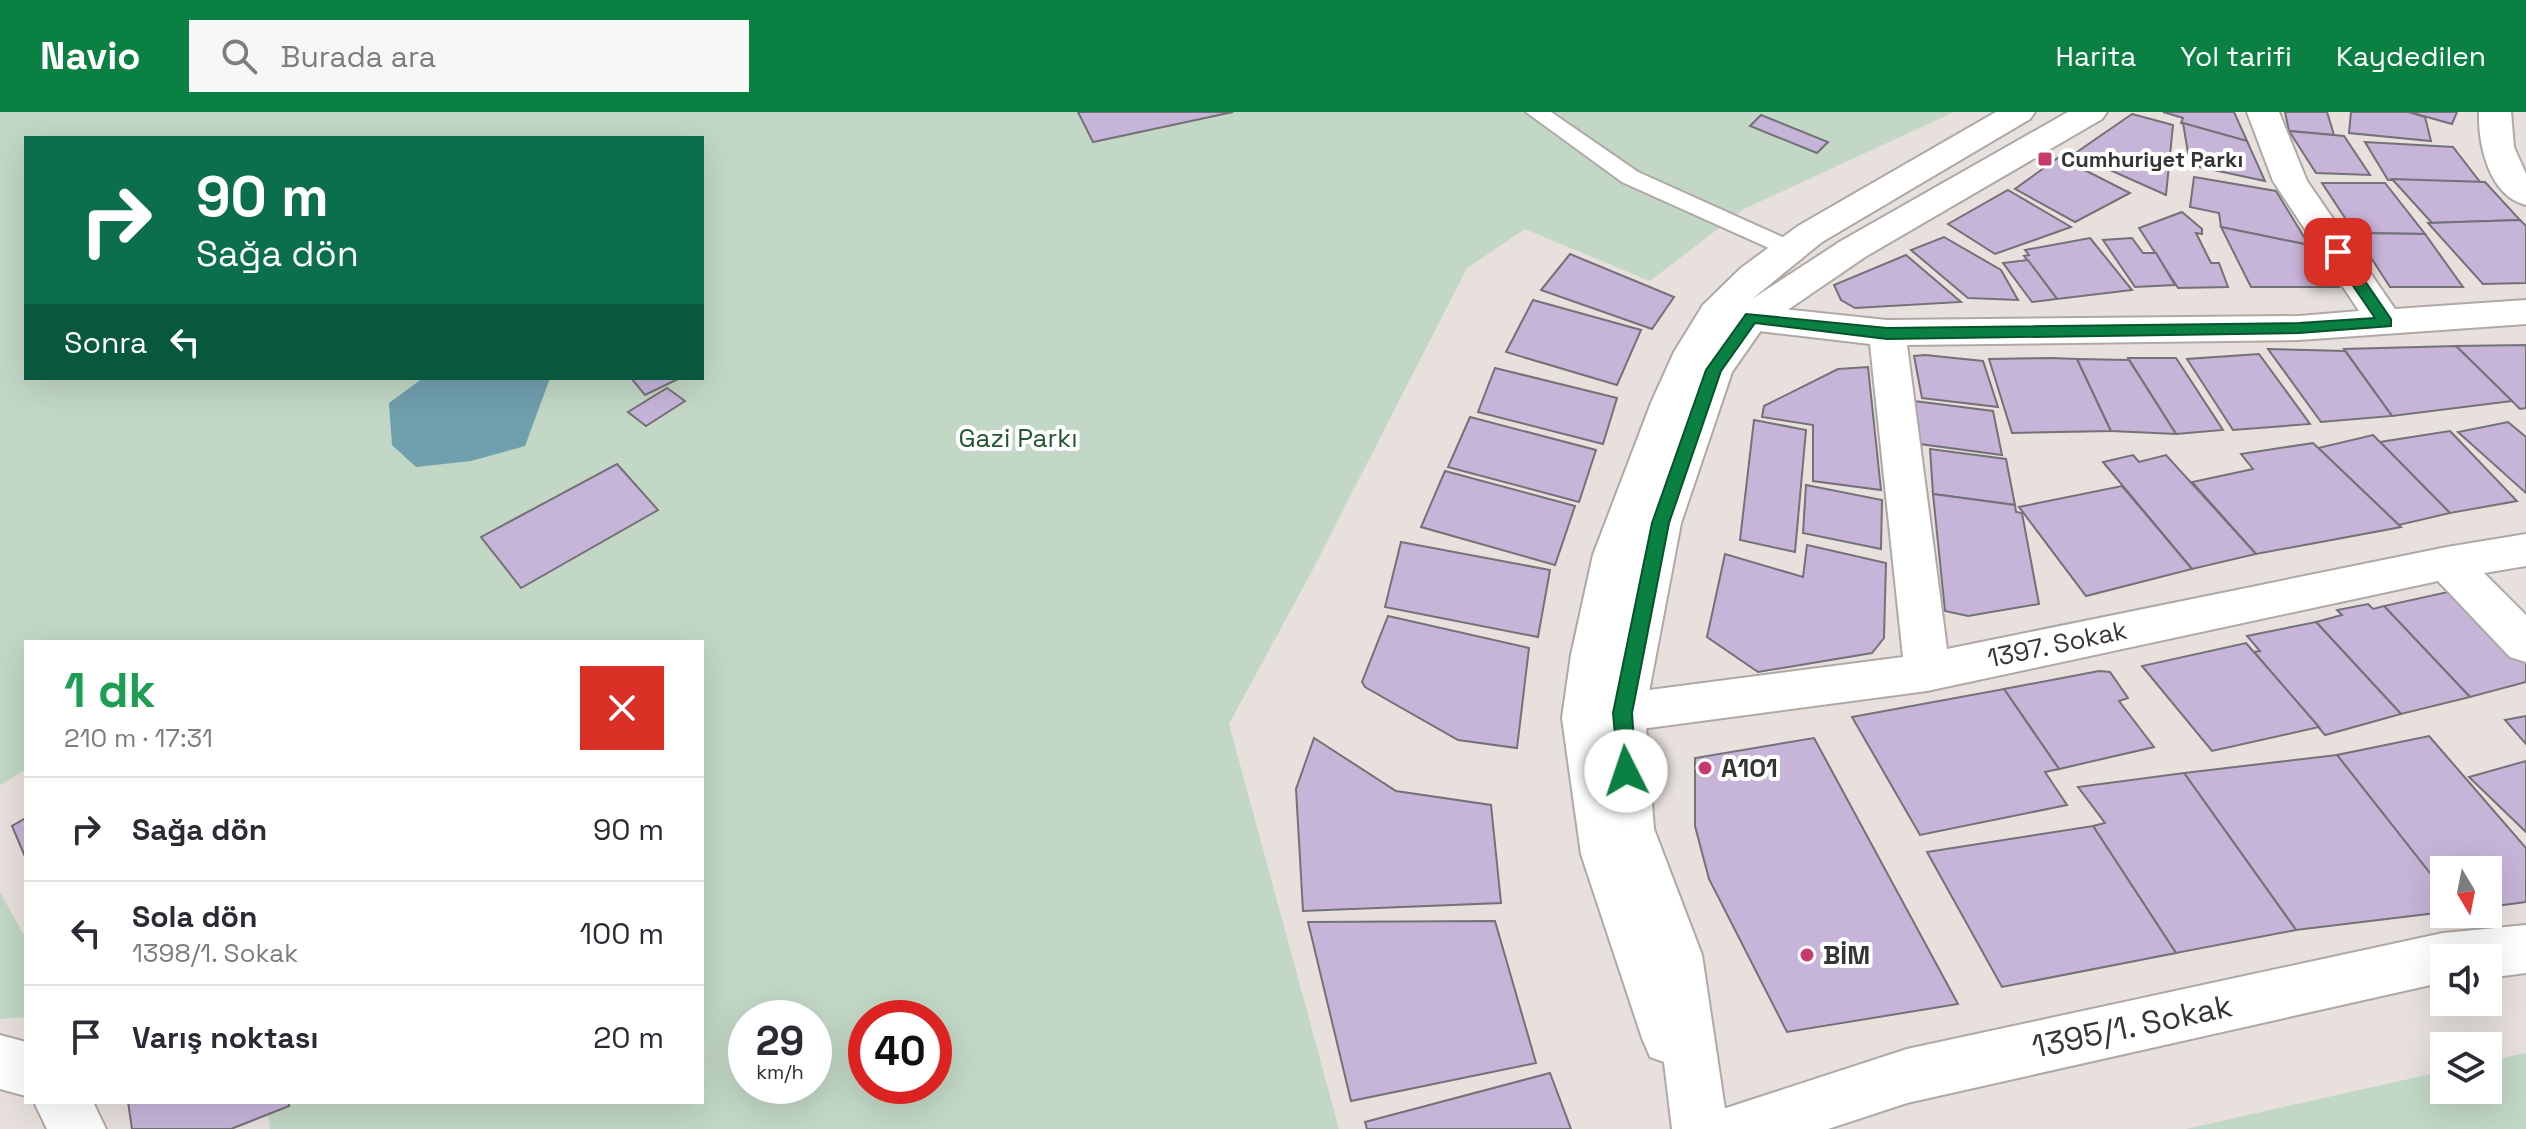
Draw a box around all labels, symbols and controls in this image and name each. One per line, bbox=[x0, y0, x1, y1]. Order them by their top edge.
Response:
search box bbox=[189, 20, 749, 92]
text: Navio bbox=[40, 32, 141, 80]
icon: search bbox=[217, 34, 261, 78]
text: Burada ara bbox=[281, 37, 436, 76]
text: Harita bbox=[2056, 38, 2136, 74]
text: Yol tarifi bbox=[2180, 38, 2292, 74]
text: Kaydedilen bbox=[2336, 38, 2486, 74]
place label: Cumhuriyet Parkı bbox=[2061, 145, 2243, 173]
marker: Cumhuriyet Parkı bbox=[2036, 150, 2054, 168]
text: 90 m bbox=[196, 161, 329, 232]
icon: right bbox=[64, 168, 168, 272]
pin bbox=[2304, 218, 2372, 286]
icon: arrive bbox=[2316, 230, 2360, 274]
text: Sağa dön bbox=[196, 231, 359, 277]
icon: left bbox=[163, 320, 207, 364]
text: Sonra bbox=[64, 323, 147, 362]
park label: Gazi Parkı bbox=[958, 421, 1078, 455]
street label: 1397. Sokak bbox=[1984, 613, 2130, 675]
text: 1 dk bbox=[64, 660, 156, 721]
button: close bbox=[580, 666, 664, 750]
text: 210 m · 17:31 bbox=[64, 721, 213, 755]
position arrow bbox=[1584, 729, 1668, 813]
place label: A101 bbox=[1721, 751, 1778, 785]
marker: A101 bbox=[1696, 759, 1714, 777]
icon: right bbox=[64, 807, 108, 851]
text: Sağa dön bbox=[132, 810, 267, 849]
text: 90 m bbox=[593, 810, 664, 849]
north arrow bbox=[2430, 856, 2502, 928]
map controls bbox=[2430, 856, 2502, 1104]
text: Sola dön bbox=[132, 897, 257, 936]
icon: left bbox=[64, 911, 108, 955]
text: 100 m bbox=[579, 914, 664, 953]
text: 1398/1. Sokak bbox=[132, 936, 298, 970]
place label: BİM bbox=[1823, 938, 1870, 972]
button: sound bbox=[2430, 944, 2502, 1016]
marker: BİM bbox=[1798, 946, 1816, 964]
street label: 1395/1. Sokak bbox=[2028, 985, 2236, 1067]
speed limit sign: 40 bbox=[848, 1000, 952, 1104]
icon: arrive bbox=[64, 1015, 108, 1059]
text: 29 bbox=[756, 1016, 804, 1067]
text: Varış noktası bbox=[132, 1018, 319, 1057]
text: 20 m bbox=[593, 1018, 664, 1057]
button: layers bbox=[2430, 1032, 2502, 1104]
text: km/h bbox=[756, 1059, 804, 1085]

